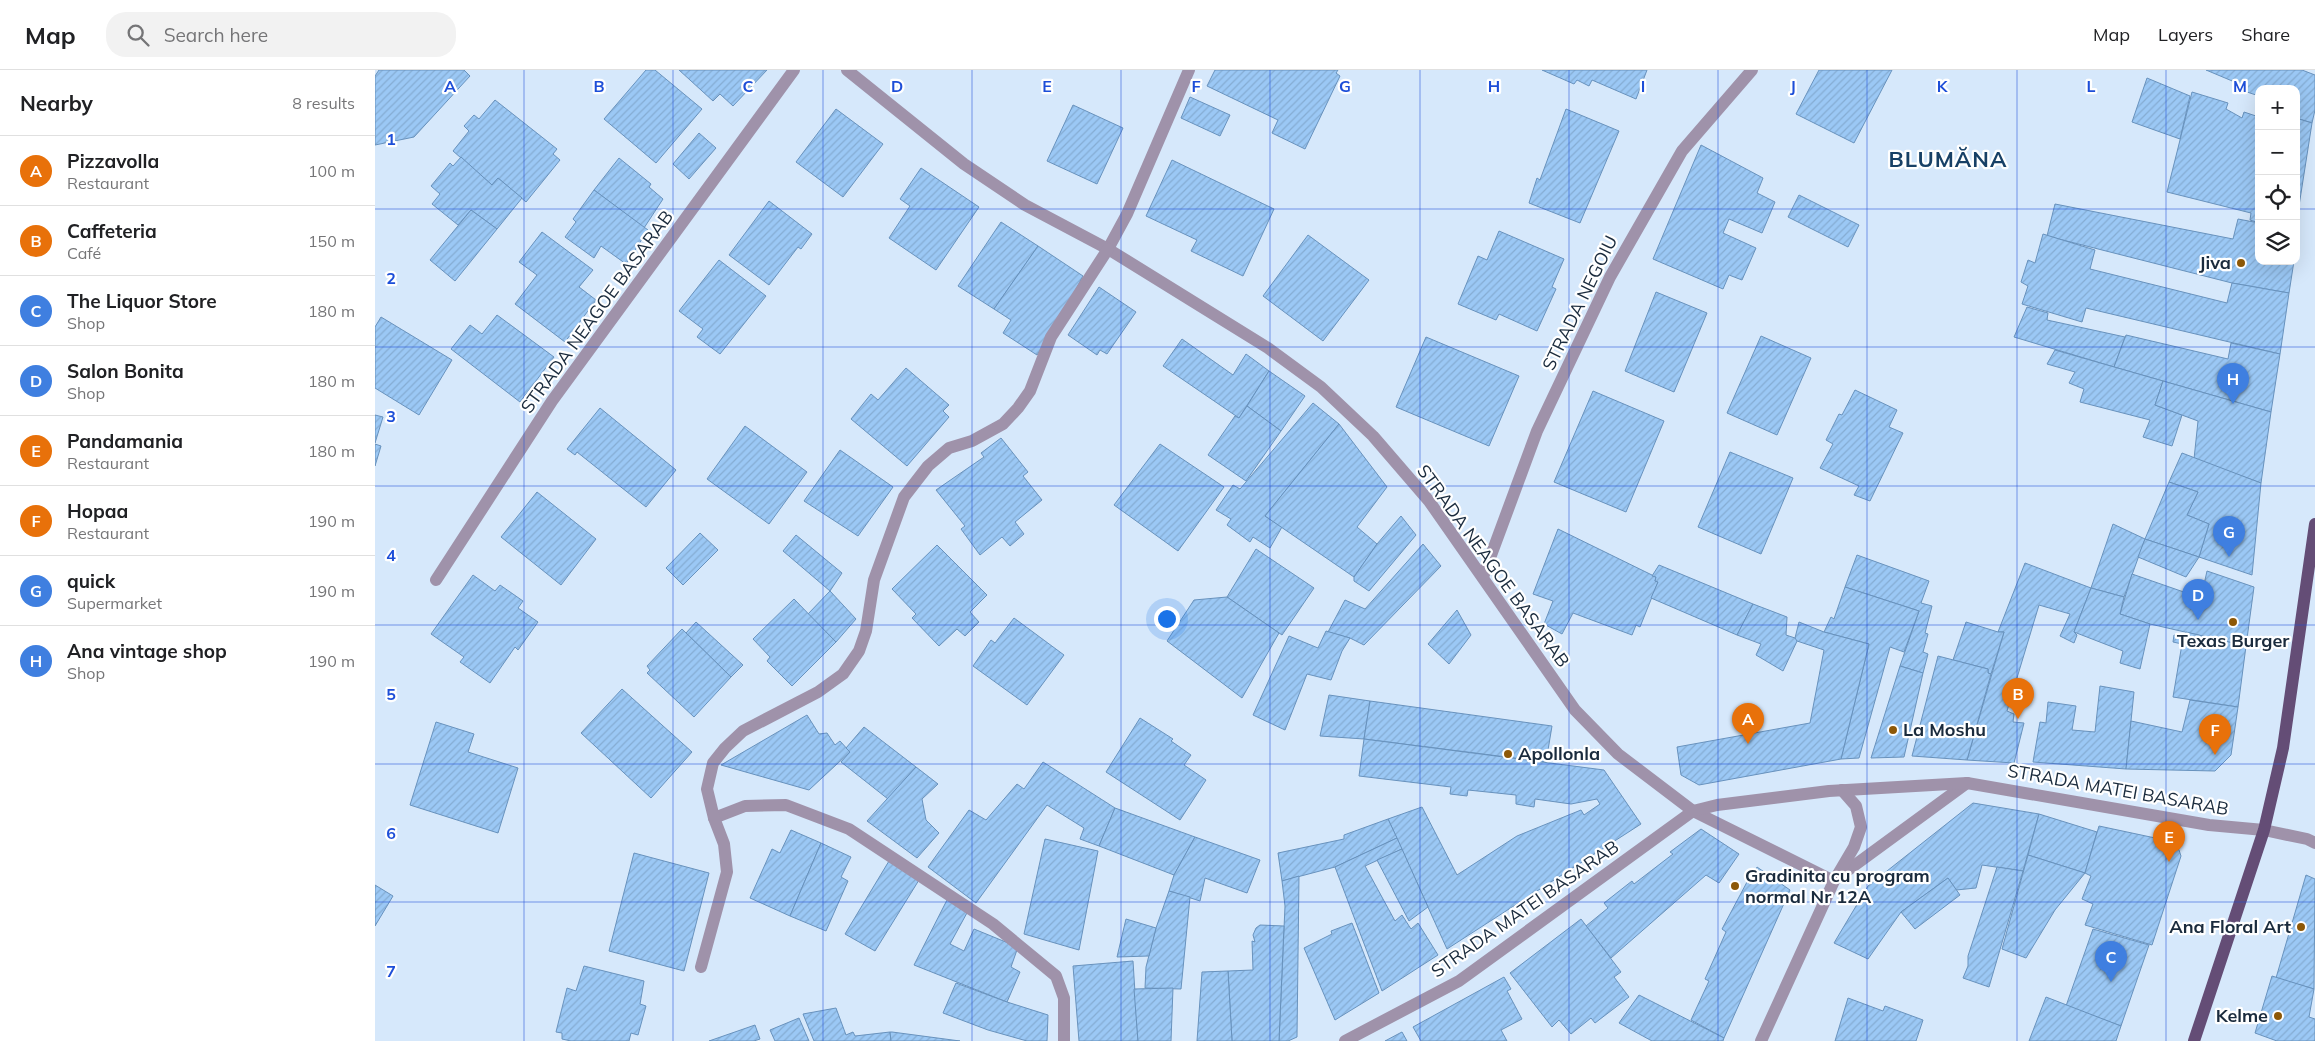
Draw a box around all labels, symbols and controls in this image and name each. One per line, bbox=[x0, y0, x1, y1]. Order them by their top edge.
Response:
search box bbox=[106, 12, 456, 57]
text: Map bbox=[25, 20, 76, 50]
icon: search bbox=[124, 21, 152, 49]
text: Search here bbox=[164, 23, 268, 47]
text: Map bbox=[2093, 23, 2130, 46]
text: Layers bbox=[2158, 23, 2213, 46]
text: Share bbox=[2241, 23, 2290, 46]
text: A bbox=[444, 76, 456, 96]
text: B bbox=[593, 76, 605, 96]
text: C bbox=[743, 76, 754, 96]
text: D bbox=[891, 76, 903, 96]
text: E bbox=[1042, 76, 1052, 96]
text: F bbox=[1191, 76, 1201, 96]
text: G bbox=[1339, 76, 1351, 96]
text: H bbox=[1488, 76, 1500, 96]
text: I bbox=[1641, 76, 1645, 96]
text: J bbox=[1790, 76, 1796, 96]
text: K bbox=[1937, 76, 1949, 96]
text: L bbox=[2087, 76, 2096, 96]
text: M bbox=[2233, 76, 2247, 96]
map controls bbox=[2255, 85, 2300, 265]
button: + bbox=[2255, 85, 2300, 130]
text: Nearby bbox=[20, 90, 93, 116]
text: 8 results bbox=[292, 93, 355, 113]
text: 1 bbox=[386, 129, 396, 149]
button: − bbox=[2255, 130, 2300, 175]
district label: BLUMĂNA bbox=[1889, 145, 2007, 173]
text: Pizzavolla bbox=[67, 149, 159, 173]
text: A bbox=[30, 161, 42, 181]
text: 100 m bbox=[308, 161, 355, 181]
text: Restaurant bbox=[67, 173, 149, 193]
button: locate bbox=[2255, 175, 2300, 220]
street label: STRADA NEAGOE BASARAB bbox=[515, 206, 678, 418]
text: Caffeteria bbox=[67, 219, 157, 243]
button: layers bbox=[2255, 220, 2300, 265]
text: B bbox=[30, 231, 42, 251]
text: 150 m bbox=[308, 231, 355, 251]
street label: STRADA NEGOIU bbox=[1537, 232, 1622, 374]
text: Café bbox=[67, 243, 101, 263]
place label: Jiva bbox=[2199, 251, 2231, 274]
marker: Jiva bbox=[2235, 257, 2247, 269]
text: 2 bbox=[386, 268, 396, 288]
text: The Liquor Store bbox=[67, 289, 217, 313]
text: C bbox=[31, 301, 41, 321]
text: 180 m bbox=[308, 301, 355, 321]
text: Shop bbox=[67, 313, 105, 333]
text: Salon Bonita bbox=[67, 359, 184, 383]
pin: H bbox=[2217, 363, 2249, 404]
text: D bbox=[30, 371, 42, 391]
text: 180 m bbox=[308, 371, 355, 391]
text: Shop bbox=[67, 383, 105, 403]
text: 3 bbox=[386, 406, 396, 426]
text: Pandamania bbox=[67, 429, 183, 453]
text: E bbox=[31, 441, 41, 461]
text: 180 m bbox=[308, 441, 355, 461]
text: Restaurant bbox=[67, 453, 149, 473]
street label: STRADA NEAGOE BASARAB bbox=[1412, 460, 1575, 672]
text: Hopaa bbox=[67, 499, 128, 523]
text: F bbox=[31, 511, 41, 531]
text: 190 m bbox=[308, 511, 355, 531]
pin: G bbox=[2213, 516, 2245, 557]
text: Restaurant bbox=[67, 523, 149, 543]
text: 4 bbox=[386, 545, 396, 565]
text: quick bbox=[67, 569, 115, 593]
pin: D bbox=[2182, 579, 2214, 620]
text: G bbox=[30, 581, 42, 601]
text: 190 m bbox=[308, 581, 355, 601]
text: Supermarket bbox=[67, 593, 162, 613]
your location bbox=[1154, 606, 1180, 632]
marker: Texas Burger bbox=[2227, 616, 2239, 628]
place label: Texas Burger bbox=[2177, 629, 2290, 652]
text: Ana vintage shop bbox=[67, 639, 227, 663]
text: H bbox=[30, 651, 42, 671]
text: 190 m bbox=[308, 651, 355, 671]
text: Shop bbox=[67, 663, 105, 683]
pin: B bbox=[2002, 678, 2034, 719]
text: 5 bbox=[386, 684, 396, 704]
pin: A bbox=[1732, 703, 1764, 744]
pin: F bbox=[2199, 714, 2231, 755]
place label: La Moshu bbox=[1903, 718, 1986, 741]
marker: La Moshu bbox=[1887, 724, 1899, 736]
place label: Apollonla bbox=[1518, 742, 1600, 765]
marker: Apollonla bbox=[1502, 748, 1514, 760]
street label: STRADA MATEI BASARAB bbox=[2006, 759, 2230, 820]
pin: E bbox=[2153, 821, 2185, 862]
text: 6 bbox=[386, 823, 396, 843]
street label: STRADA MATEI BASARAB bbox=[1426, 835, 1623, 982]
place label: Gradinita cu program normal Nr 12A bbox=[1745, 864, 1930, 908]
marker: Gradinita cu program normal Nr 12A bbox=[1729, 880, 1741, 892]
place label: Ana Floral Art bbox=[2169, 915, 2291, 938]
marker: Ana Floral Art bbox=[2295, 921, 2307, 933]
pin: C bbox=[2095, 941, 2127, 982]
text: 7 bbox=[386, 961, 396, 981]
place label: Kelme bbox=[2216, 1004, 2268, 1027]
marker: Kelme bbox=[2272, 1010, 2284, 1022]

